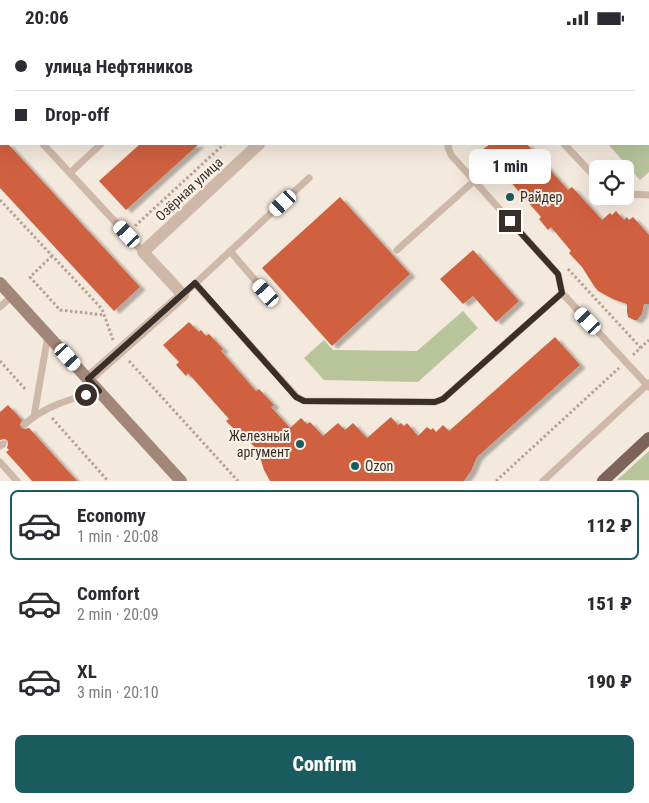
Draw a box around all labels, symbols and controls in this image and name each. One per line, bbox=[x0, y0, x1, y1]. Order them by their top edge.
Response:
text: 20:06 bbox=[25, 6, 69, 29]
text: улица Нефтяников bbox=[45, 55, 193, 78]
text: Drop-off bbox=[45, 103, 109, 126]
callout: 1 min bbox=[469, 149, 551, 183]
street label: Озёрная улица bbox=[152, 154, 226, 224]
text: 1 min bbox=[492, 157, 528, 176]
map controls bbox=[589, 160, 634, 205]
button: locate bbox=[589, 160, 634, 205]
car bbox=[266, 187, 299, 219]
place label: Райдер bbox=[520, 189, 563, 205]
marker: Райдер bbox=[504, 191, 516, 203]
route end bbox=[499, 210, 521, 232]
car bbox=[111, 218, 142, 250]
car bbox=[250, 277, 281, 309]
car bbox=[572, 305, 603, 337]
car bbox=[52, 341, 83, 373]
route start bbox=[75, 384, 97, 406]
place label: Железный аргумент bbox=[229, 428, 290, 460]
marker: Железный аргумент bbox=[294, 438, 306, 450]
place label: Ozon bbox=[365, 458, 393, 474]
marker: Ozon bbox=[349, 460, 361, 472]
icon: car bbox=[17, 503, 62, 548]
text: Economy bbox=[77, 504, 146, 527]
text: 112 ₽ bbox=[587, 514, 632, 537]
text: 1 min · 20:08 bbox=[77, 527, 159, 546]
icon: car bbox=[17, 581, 62, 626]
text: Comfort bbox=[77, 582, 140, 605]
text: 151 ₽ bbox=[587, 592, 632, 615]
text: 2 min · 20:09 bbox=[77, 605, 159, 624]
icon: car bbox=[17, 659, 62, 704]
text: XL bbox=[77, 660, 97, 683]
text: 190 ₽ bbox=[587, 670, 632, 693]
text: 3 min · 20:10 bbox=[77, 683, 159, 702]
button: Confirm bbox=[15, 735, 634, 793]

